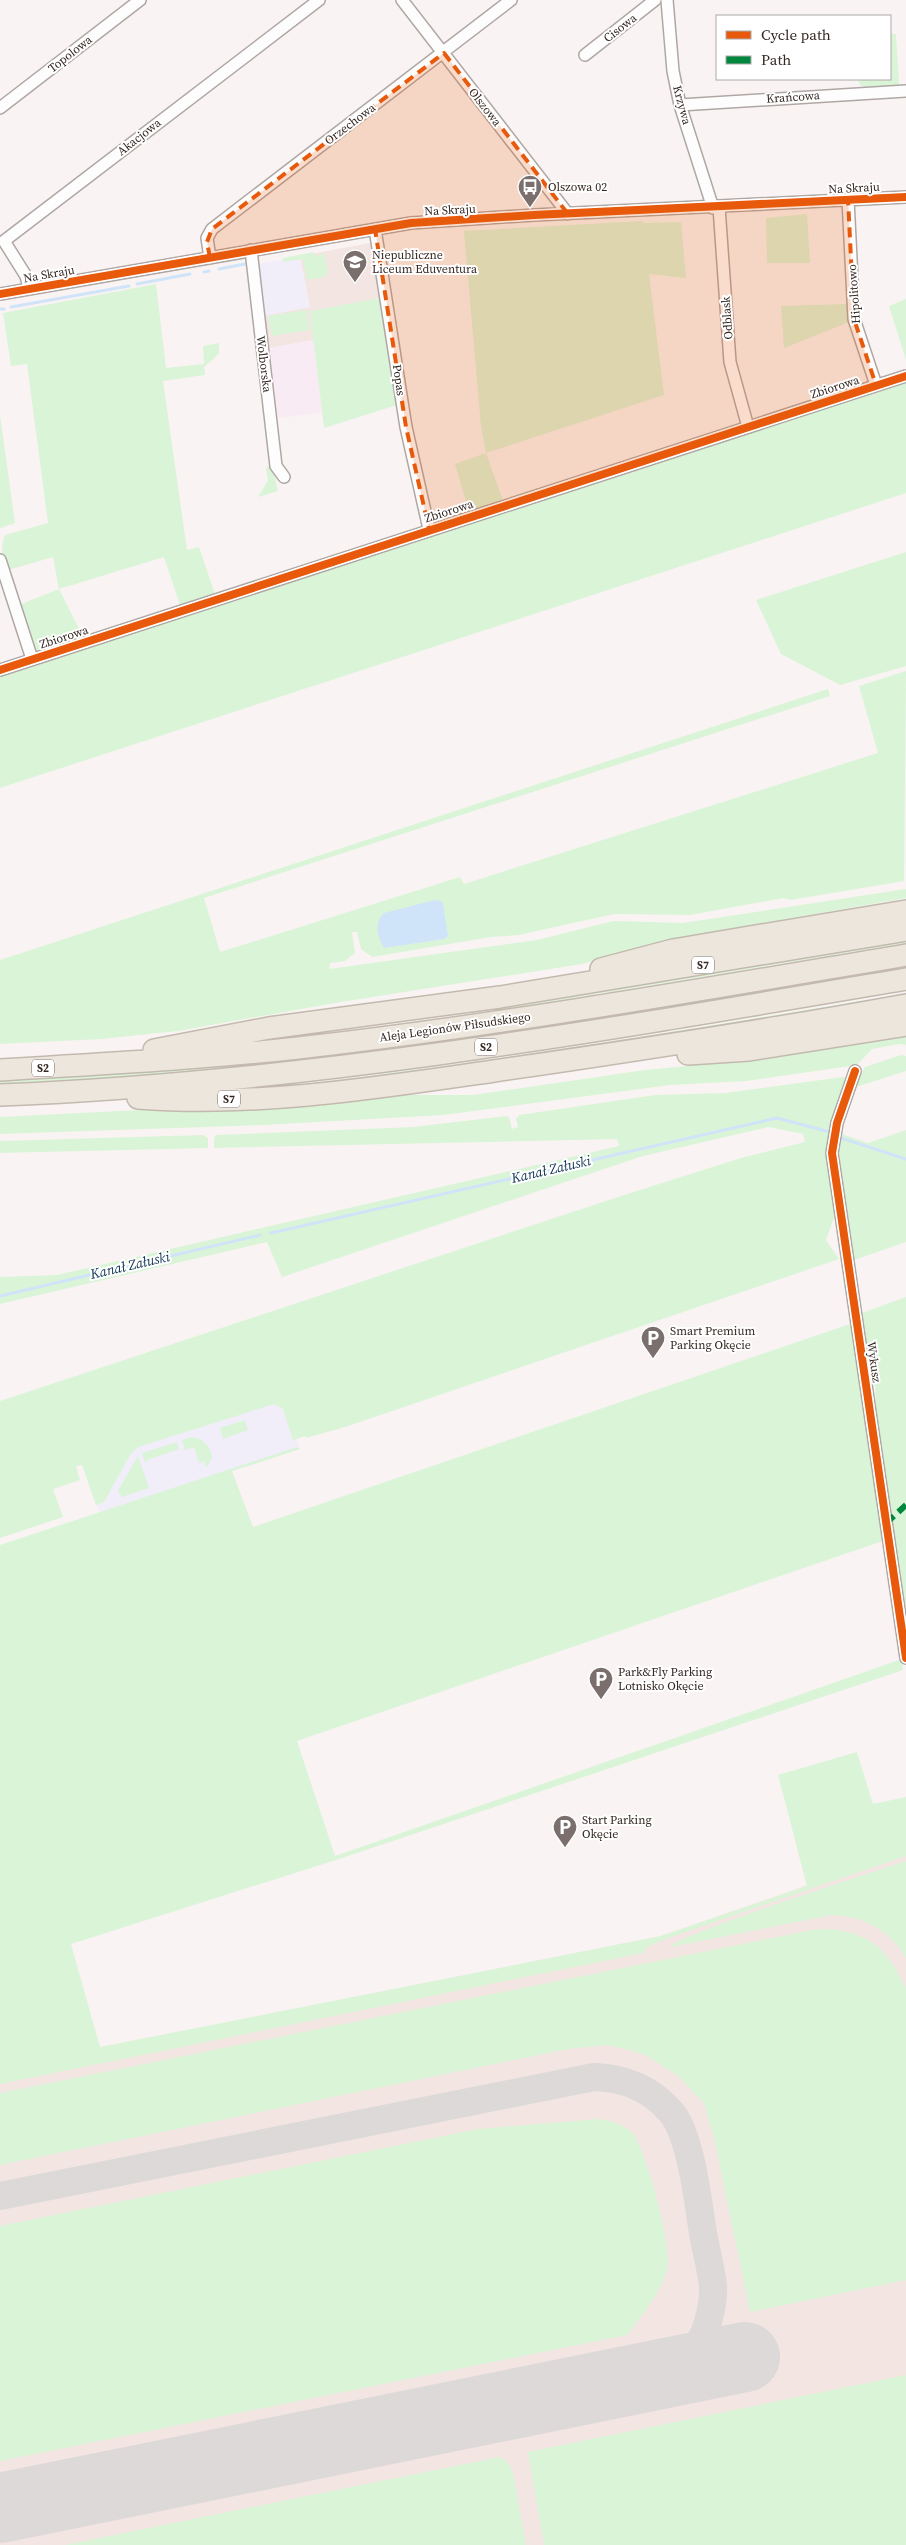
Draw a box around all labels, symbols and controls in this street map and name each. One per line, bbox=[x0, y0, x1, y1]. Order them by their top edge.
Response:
street label: Cisowa bbox=[600, 9, 641, 46]
legend bbox=[716, 15, 891, 80]
text: Cycle path bbox=[761, 24, 831, 45]
street label: Topolowa bbox=[45, 31, 96, 76]
text: Path bbox=[761, 49, 791, 70]
street label: Krzywa bbox=[669, 84, 695, 127]
street label: Olszowa bbox=[465, 85, 506, 130]
street label: Krańcowa bbox=[766, 87, 821, 107]
street label: Orzechowa bbox=[321, 99, 379, 148]
street label: Akacjowa bbox=[114, 114, 165, 159]
bus stop icon: Olszowa 02 bbox=[517, 174, 543, 208]
place label: Olszowa 02 bbox=[548, 179, 607, 195]
street label: Na Skraju bbox=[828, 179, 880, 197]
street label: Na Skraju bbox=[424, 201, 476, 219]
place label: Niepubliczne Liceum Eduventura bbox=[372, 247, 478, 277]
school or university icon: Niepubliczne Liceum Eduventura bbox=[342, 249, 368, 283]
street label: Na Skraju bbox=[22, 262, 76, 286]
street label: Hipolitowo bbox=[844, 263, 864, 324]
street label: Odblask bbox=[717, 295, 736, 340]
street label: Wolborska bbox=[253, 335, 276, 394]
street label: Popas bbox=[389, 363, 409, 397]
street label: Zbiorowa bbox=[809, 371, 862, 402]
street label: Zbiorowa bbox=[423, 495, 476, 526]
street label: Zbiorowa bbox=[38, 621, 91, 652]
road number: S7 bbox=[692, 956, 714, 974]
street label: Aleja Legionów Piłsudskiego bbox=[378, 1008, 532, 1046]
road number: S2 bbox=[475, 1038, 497, 1056]
road number: S2 bbox=[32, 1060, 54, 1076]
road number: S7 bbox=[218, 1090, 240, 1108]
water label: Kanał Załuski bbox=[508, 1150, 593, 1188]
water label: Kanał Załuski bbox=[87, 1246, 172, 1284]
place label: Smart Premium Parking Okęcie bbox=[670, 1323, 755, 1353]
parking icon: Smart Premium Parking Okęcie bbox=[640, 1325, 666, 1359]
street label: Wykusz bbox=[863, 1340, 885, 1384]
place label: Park&Fly Parking Lotnisko Okęcie bbox=[618, 1664, 712, 1694]
parking icon: Park&Fly Parking Lotnisko Okęcie bbox=[588, 1666, 614, 1700]
place label: Start Parking Okęcie bbox=[582, 1812, 652, 1842]
parking icon: Start Parking Okęcie bbox=[552, 1814, 578, 1848]

